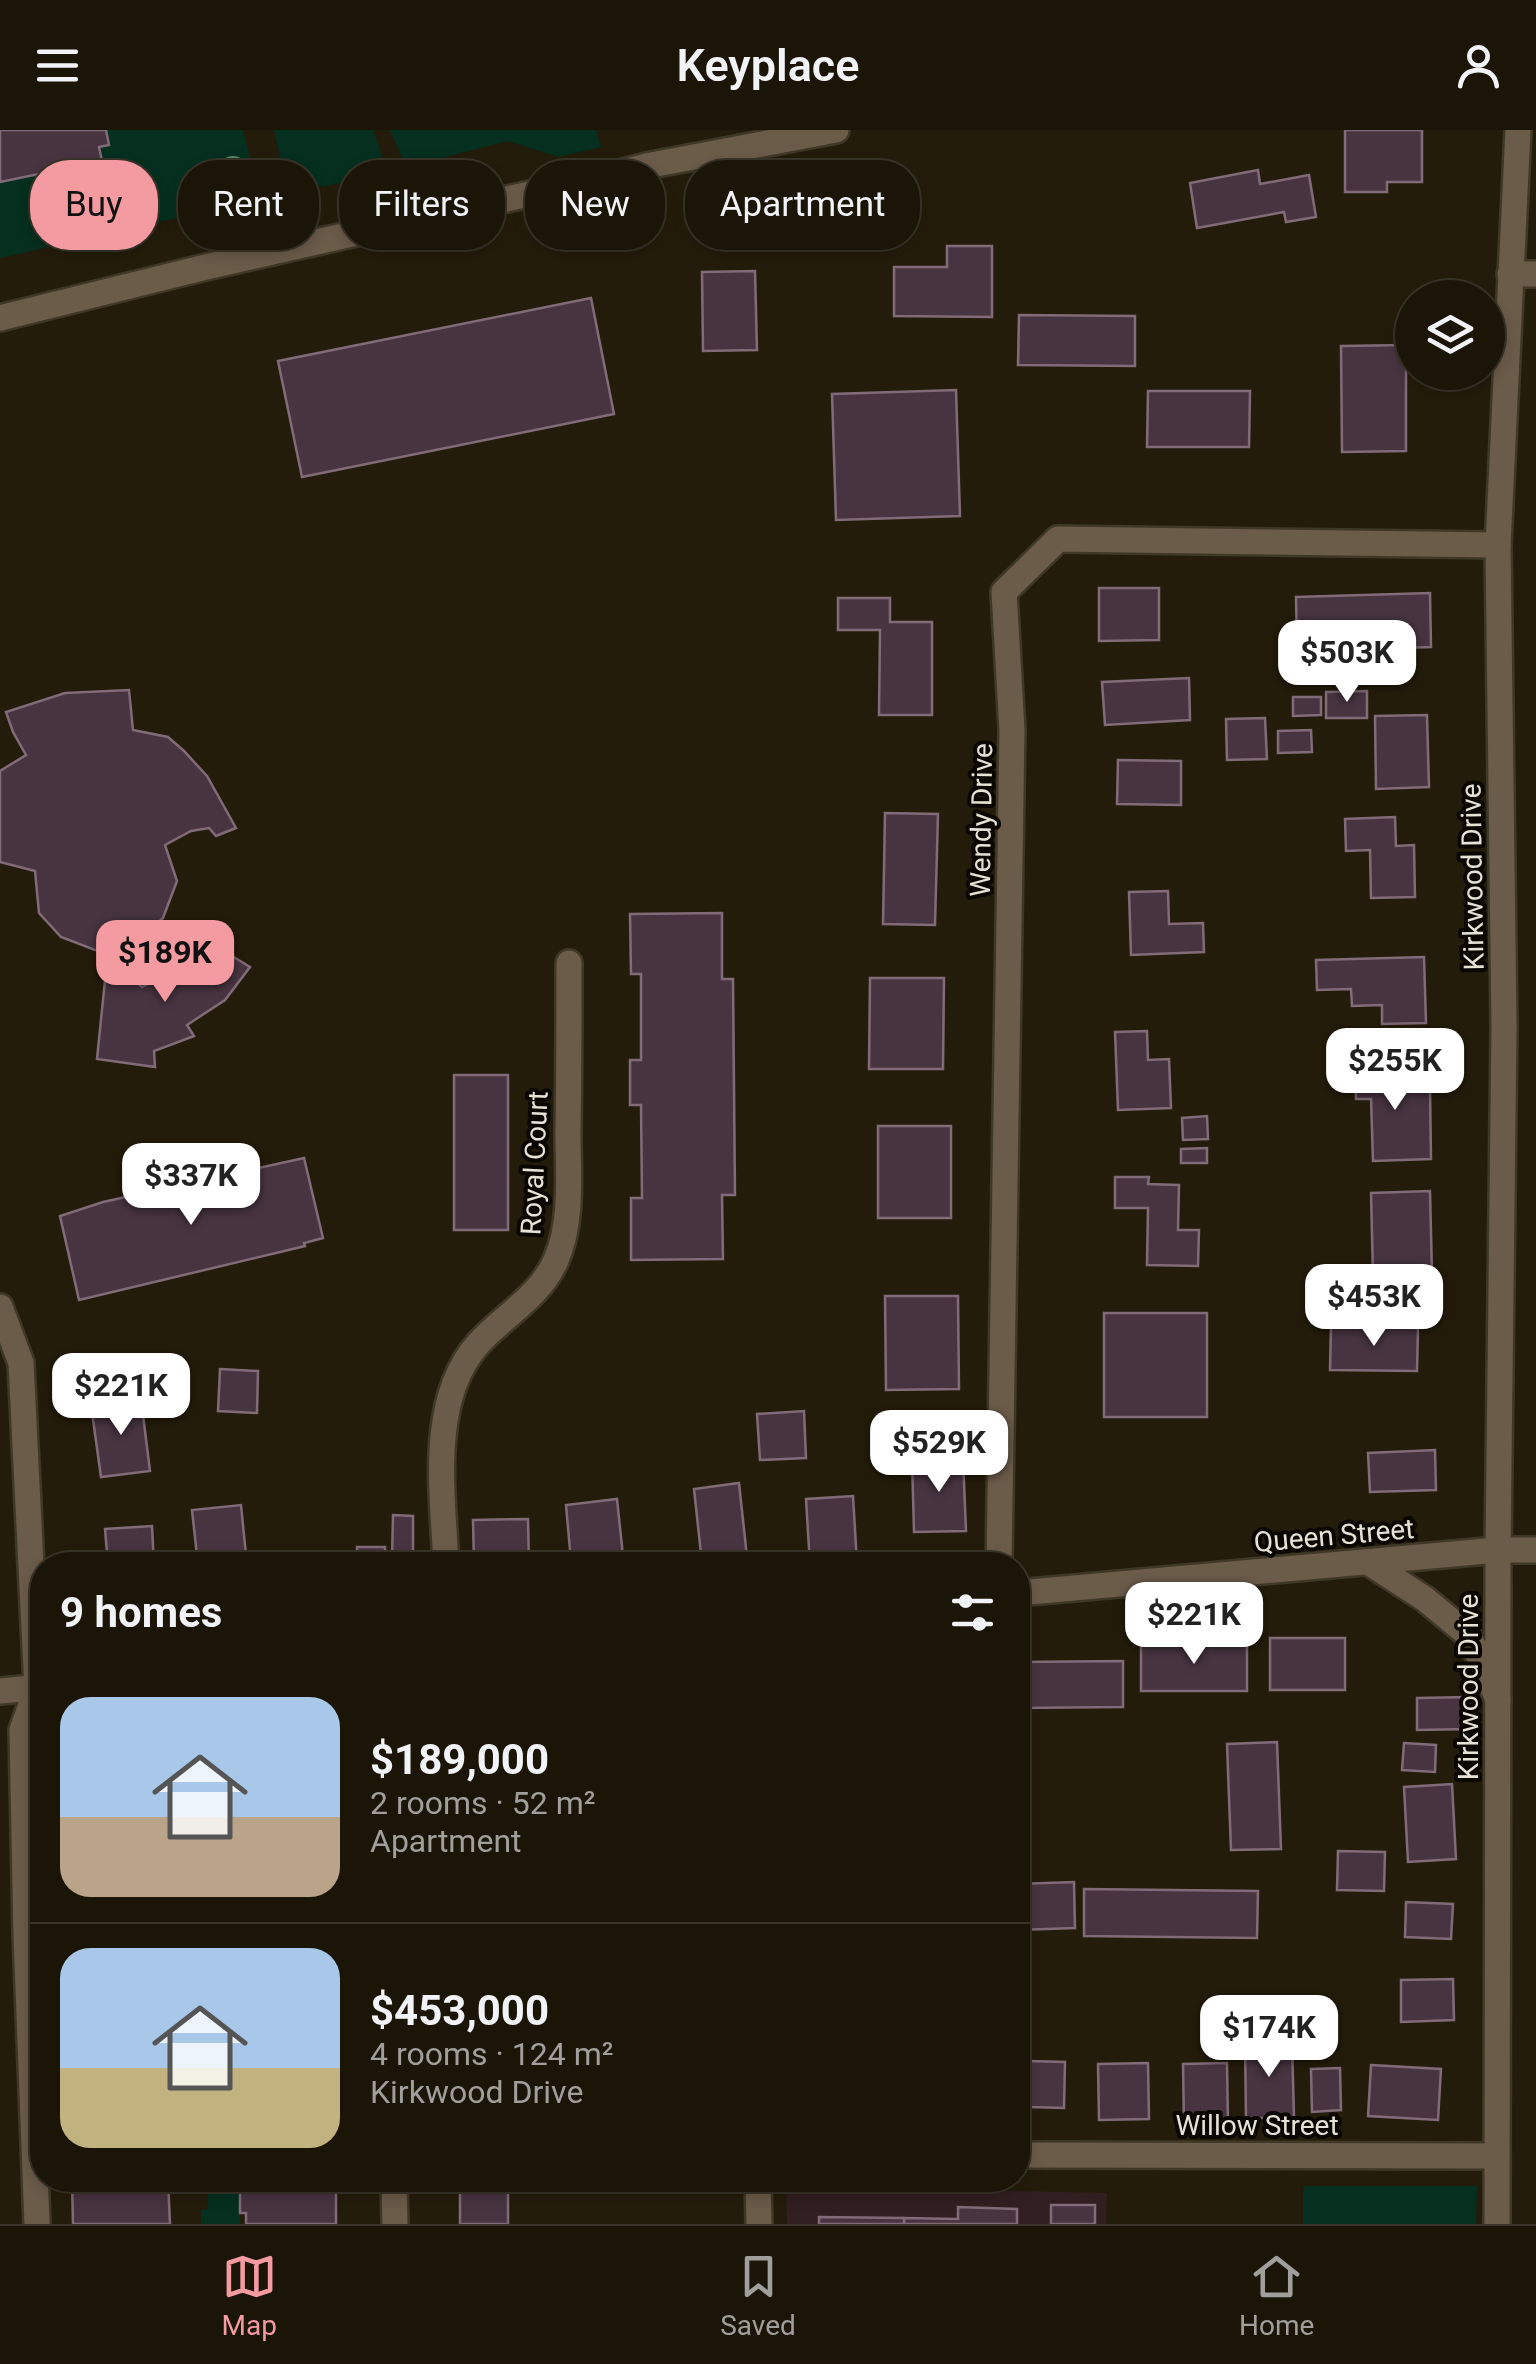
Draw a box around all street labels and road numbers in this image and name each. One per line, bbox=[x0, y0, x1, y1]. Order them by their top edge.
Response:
street label: Wendy Drive bbox=[964, 743, 999, 897]
street label: Kirkwood Drive bbox=[1454, 783, 1491, 971]
street label: Royal Court bbox=[514, 1090, 555, 1236]
street label: Queen Street bbox=[1253, 1512, 1416, 1559]
street label: Kirkwood Drive bbox=[1452, 1594, 1485, 1780]
street label: Willow Street bbox=[1175, 2109, 1339, 2142]

